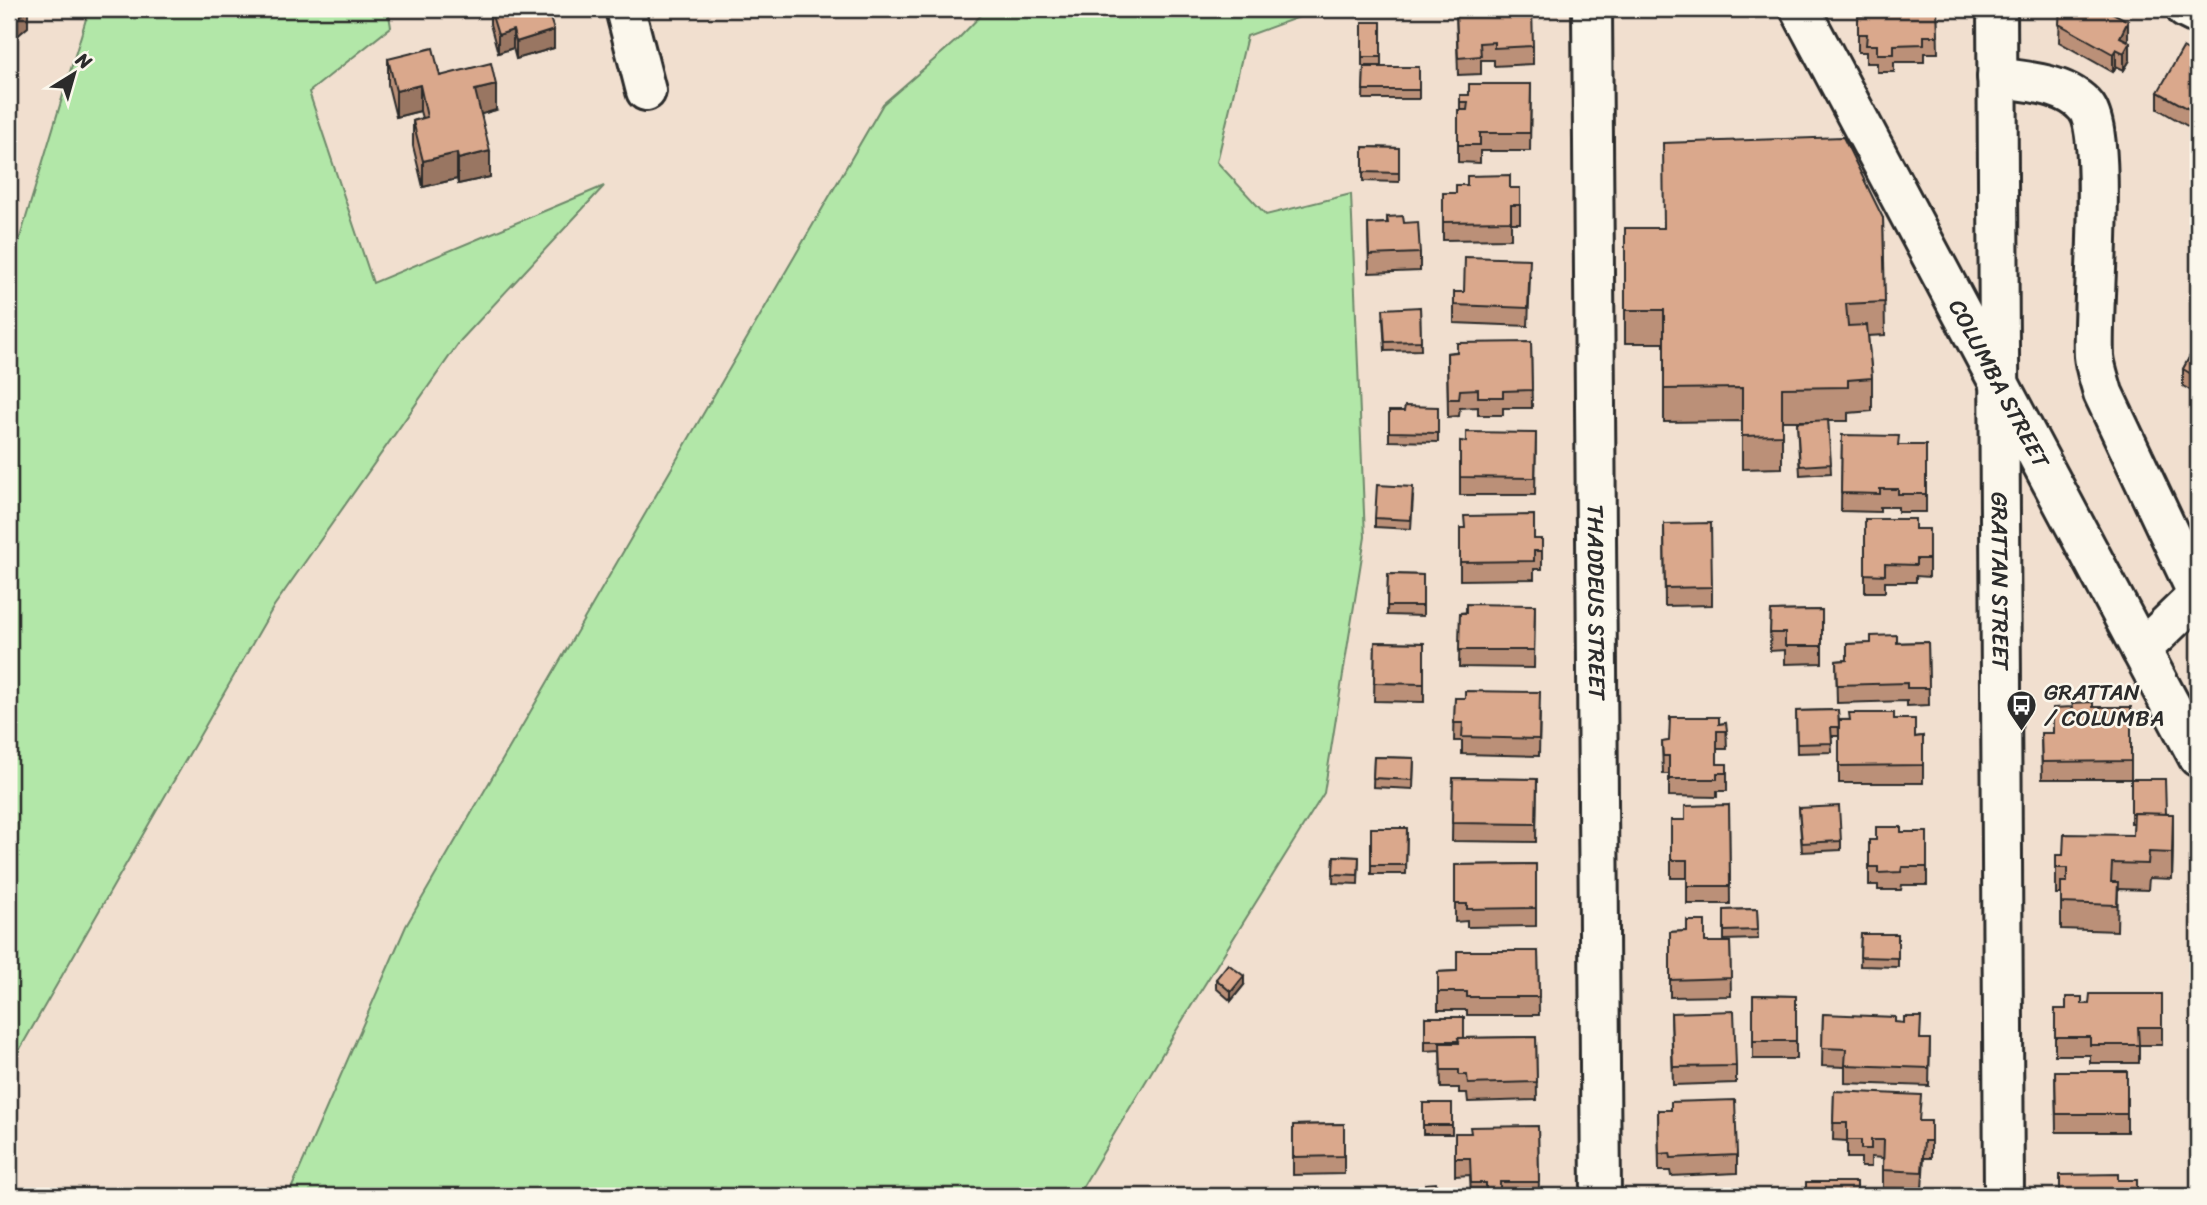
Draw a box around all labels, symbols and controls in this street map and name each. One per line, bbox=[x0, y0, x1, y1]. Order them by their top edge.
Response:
north arrow bbox=[38, 38, 108, 108]
text: N bbox=[68, 43, 100, 78]
street label: COLUMBA STREET bbox=[1937, 291, 2062, 477]
street label: GRATTAN STREET bbox=[1979, 492, 2021, 672]
street label: THADDEUS STREET bbox=[1575, 504, 1618, 701]
place label: GRATTAN / COLUMBA bbox=[2044, 672, 2164, 739]
bus stop icon: GRATTAN / COLUMBA bbox=[2004, 688, 2038, 732]

